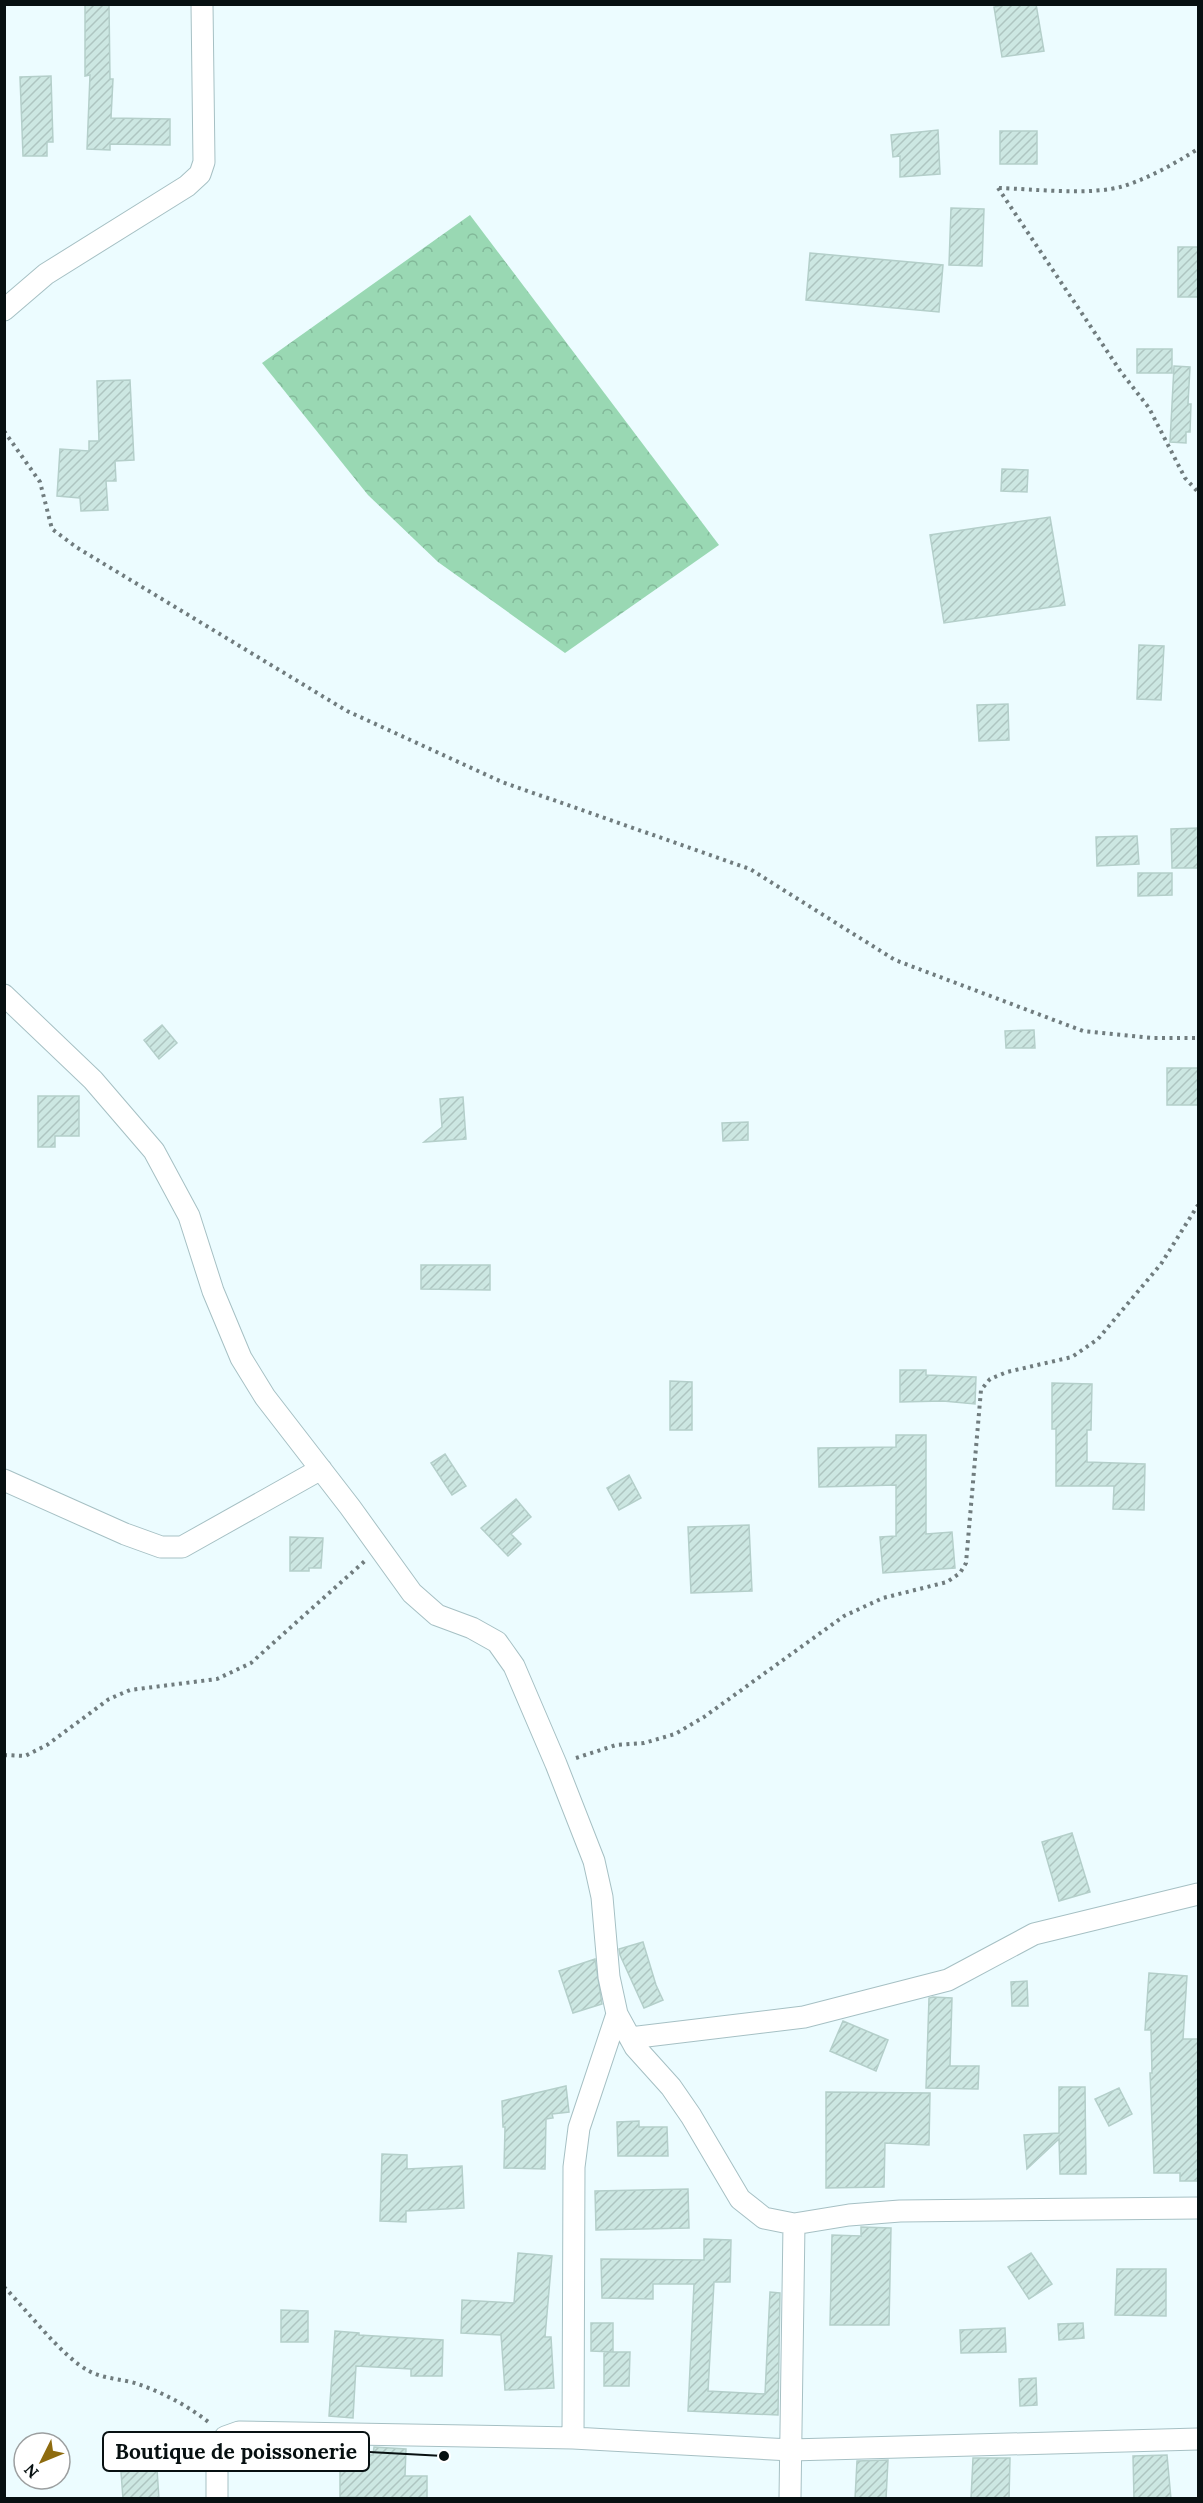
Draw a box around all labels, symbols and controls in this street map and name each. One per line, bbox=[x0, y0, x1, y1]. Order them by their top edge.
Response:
north arrow bbox=[12, 2431, 72, 2491]
callout: Boutique de poissonerie bbox=[103, 2432, 369, 2471]
text: Boutique de poissonerie bbox=[115, 2438, 357, 2465]
text: N bbox=[19, 2460, 43, 2483]

